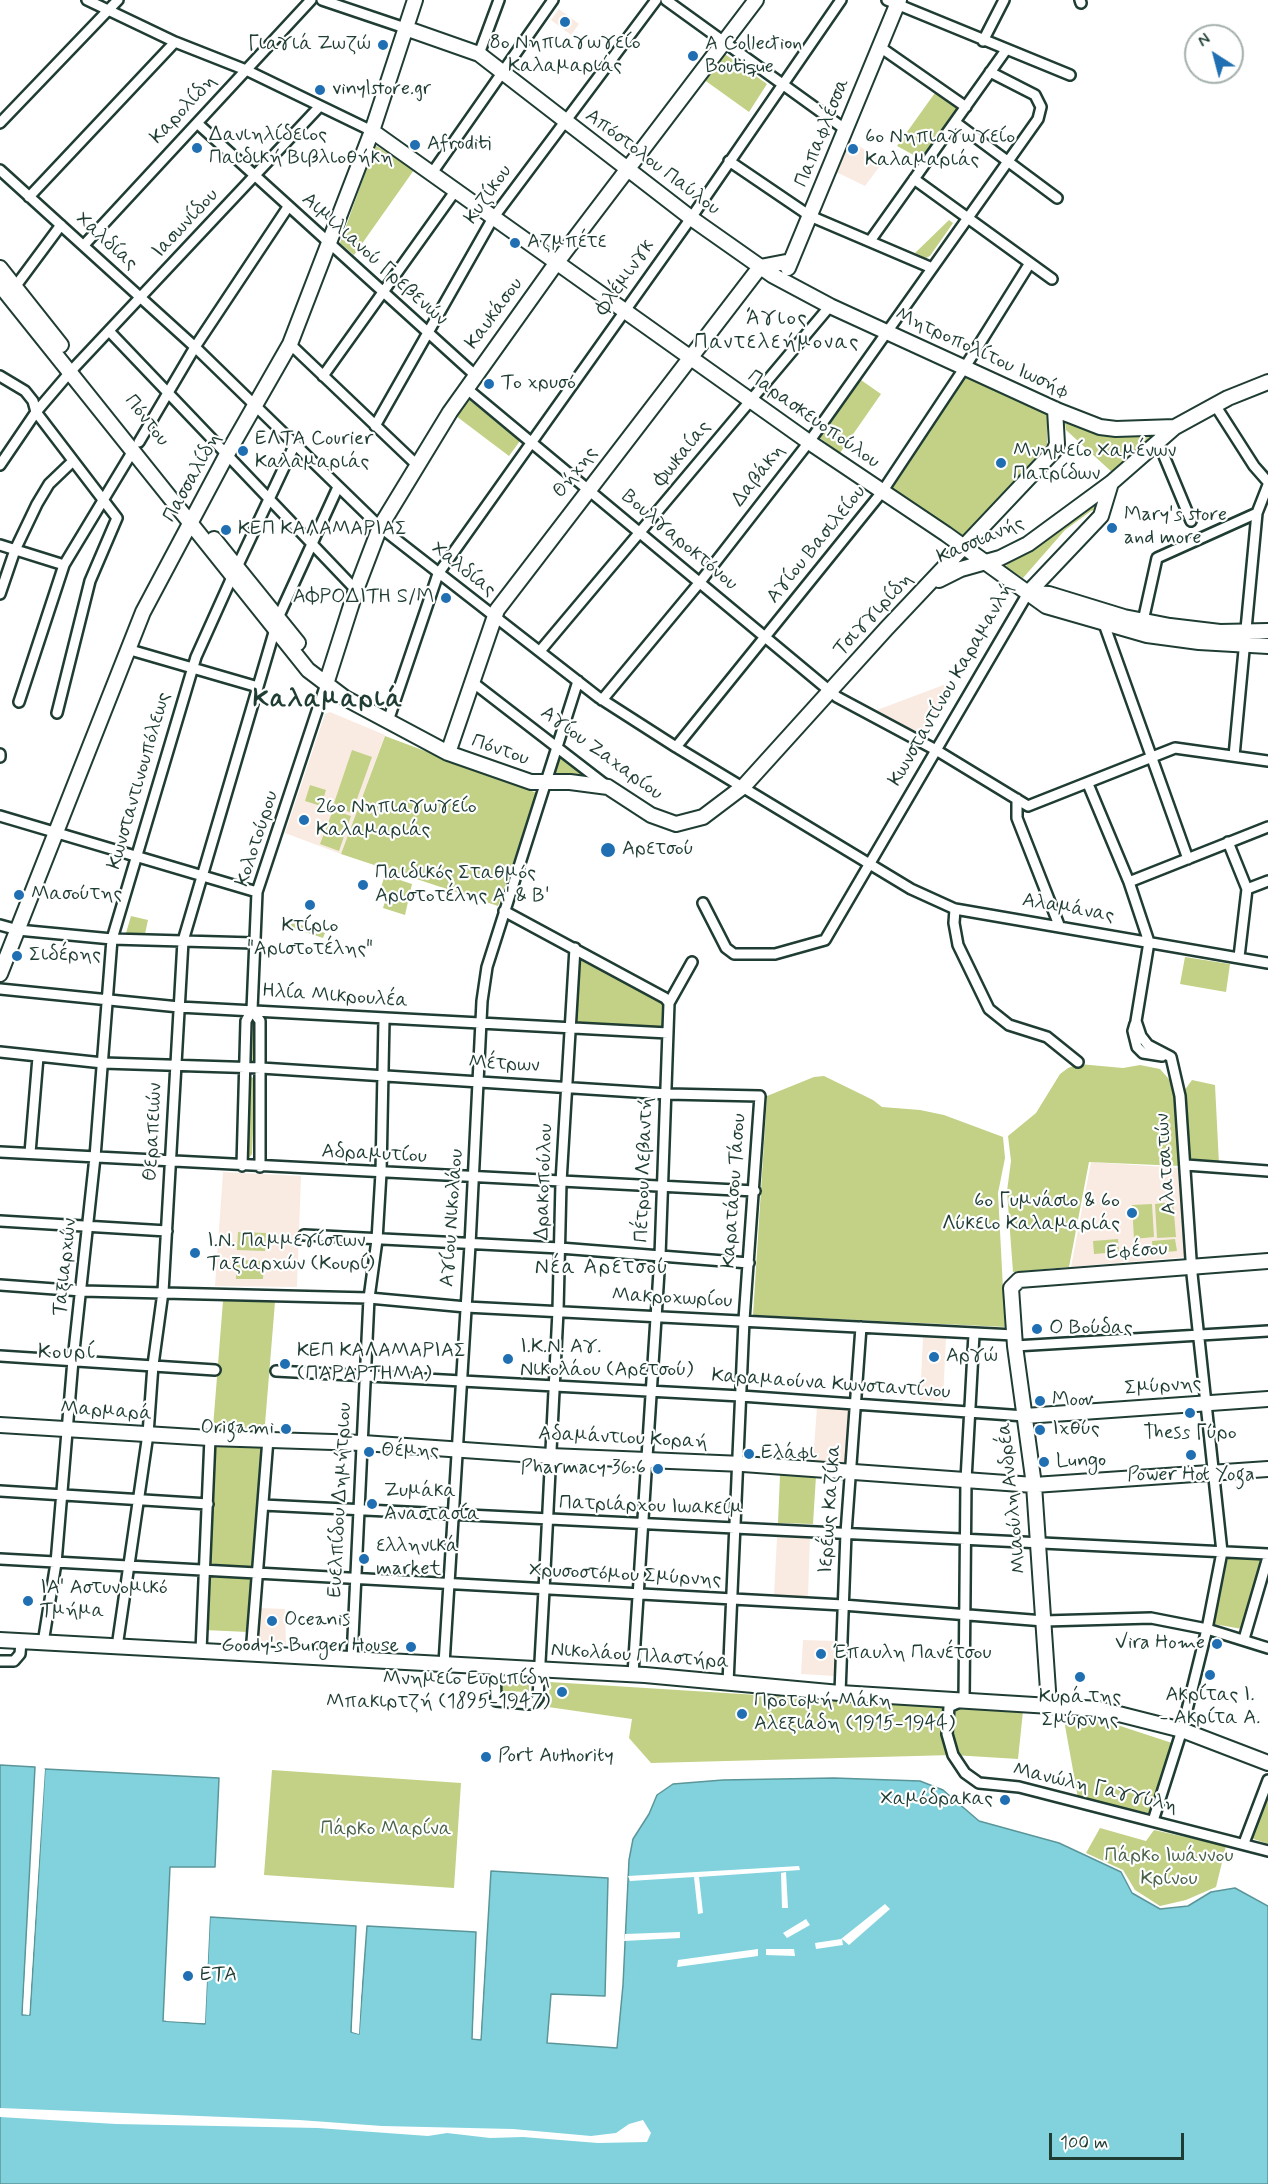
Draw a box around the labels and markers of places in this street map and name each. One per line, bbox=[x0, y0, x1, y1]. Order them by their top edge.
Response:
marker: 8ο Νηπιαγωγείο Καλαμαριάς bbox=[558, 15, 572, 29]
place label: 8ο Νηπιαγωγείο Καλαμαριάς bbox=[489, 32, 641, 79]
place label: Γιαγιά Ζωζώ bbox=[248, 33, 371, 57]
place label: A Collection Boutique bbox=[705, 33, 802, 80]
marker: Γιαγιά Ζωζώ bbox=[376, 38, 390, 52]
marker: A Collection Boutique bbox=[686, 49, 700, 63]
place label: vinylstore.gr bbox=[332, 78, 431, 102]
marker: vinylstore.gr bbox=[313, 83, 327, 97]
place label: Δανιηλίδειος Παιδική Βιβλιοθήκη bbox=[209, 124, 393, 171]
place label: 6ο Νηπιαγωγείο Καλαμαριάς bbox=[865, 126, 1015, 173]
place label: Afroditi bbox=[427, 133, 491, 157]
marker: Afroditi bbox=[408, 138, 422, 152]
marker: Δανιηλίδειος Παιδική Βιβλιοθήκη bbox=[190, 141, 204, 155]
marker: 6ο Νηπιαγωγείο Καλαμαριάς bbox=[846, 142, 860, 156]
place label: Αζμπέτε bbox=[527, 231, 607, 255]
marker: Αζμπέτε bbox=[508, 236, 522, 250]
place label: Το χρυσό bbox=[501, 372, 576, 396]
marker: Το χρυσό bbox=[482, 377, 496, 391]
place label: ΕΛΤΑ Courier Καλαμαριάς bbox=[255, 428, 373, 475]
place label: Μνημείο Χαμένων Πατρίδων bbox=[1013, 440, 1176, 487]
marker: ΕΛΤΑ Courier Καλαμαριάς bbox=[236, 444, 250, 458]
marker: Μνημείο Χαμένων Πατρίδων bbox=[994, 456, 1008, 470]
place label: Mary's store and more bbox=[1124, 504, 1227, 551]
place label: ΚΕΠ ΚΑΛΑΜΑΡΙΑΣ bbox=[238, 518, 407, 542]
marker: Mary's store and more bbox=[1105, 521, 1119, 535]
marker: ΚΕΠ ΚΑΛΑΜΑΡΙΑΣ bbox=[219, 523, 233, 537]
place label: ΑΦΡΟΔΙΤΗ S/M bbox=[293, 586, 434, 610]
marker: ΑΦΡΟΔΙΤΗ S/M bbox=[439, 591, 453, 605]
place label: 26ο Νηπιαγωγείο Καλαμαριάς bbox=[316, 796, 477, 843]
marker: 26ο Νηπιαγωγείο Καλαμαριάς bbox=[297, 813, 311, 827]
place label: Αρετσού bbox=[622, 838, 694, 862]
marker: Αρετσού bbox=[599, 841, 617, 859]
place label: Παιδικός Σταθμός Αριστοτέλης Α' & Β' bbox=[375, 862, 549, 909]
marker: Παιδικός Σταθμός Αριστοτέλης Α' & Β' bbox=[356, 878, 370, 892]
place label: Μασούτης bbox=[31, 883, 122, 907]
marker: Μασούτης bbox=[12, 888, 26, 902]
marker: Κτίριο "Αριστοτέλης" bbox=[303, 898, 317, 912]
place label: Κτίριο "Αριστοτέλης" bbox=[247, 915, 373, 962]
place label: Σιδέρης bbox=[29, 944, 101, 968]
marker: Σιδέρης bbox=[10, 949, 24, 963]
place label: 6ο Γυμνάσιο & 6ο Λύκειο Καλαμαριάς bbox=[942, 1190, 1120, 1237]
marker: 6ο Γυμνάσιο & 6ο Λύκειο Καλαμαριάς bbox=[1125, 1206, 1139, 1220]
place label: Ι.Ν. Παμμεγίστων Ταξιαρχών (Κουρί) bbox=[207, 1230, 375, 1277]
marker: Ι.Ν. Παμμεγίστων Ταξιαρχών (Κουρί) bbox=[188, 1246, 202, 1260]
place label: Ο Βούδας bbox=[1049, 1317, 1133, 1341]
marker: Ο Βούδας bbox=[1030, 1322, 1044, 1336]
place label: Ι.Κ.Ν. Αγ. Νικολάου (Αρετσού) bbox=[520, 1336, 693, 1383]
place label: ΚΕΠ ΚΑΛΑΜΑΡΙΑΣ (ΠΑΡΑΡΤΗΜΑ) bbox=[297, 1340, 466, 1387]
place label: Αργώ bbox=[946, 1345, 998, 1369]
marker: Αργώ bbox=[927, 1350, 941, 1364]
marker: Ι.Κ.Ν. Αγ. Νικολάου (Αρετσού) bbox=[501, 1352, 515, 1366]
marker: ΚΕΠ ΚΑΛΑΜΑΡΙΑΣ (ΠΑΡΑΡΤΗΜΑ) bbox=[278, 1357, 292, 1371]
place label: Moov bbox=[1052, 1389, 1094, 1413]
marker: Moov bbox=[1033, 1394, 1047, 1408]
marker: Thess Γύρο bbox=[1183, 1406, 1197, 1420]
place label: Origami bbox=[200, 1417, 274, 1441]
place label: Ιχθύς bbox=[1052, 1418, 1100, 1442]
marker: Origami bbox=[279, 1422, 293, 1436]
place label: Thess Γύρο bbox=[1143, 1422, 1237, 1446]
marker: Ιχθύς bbox=[1033, 1423, 1047, 1437]
place label: Θέμης bbox=[381, 1440, 439, 1464]
place label: Ελάφι bbox=[761, 1442, 817, 1466]
marker: Θέμης bbox=[362, 1445, 376, 1459]
marker: Ελάφι bbox=[742, 1447, 756, 1461]
marker: Power Hot Yoga bbox=[1184, 1448, 1198, 1462]
place label: Lungo bbox=[1056, 1450, 1106, 1474]
marker: Lungo bbox=[1037, 1455, 1051, 1469]
place label: Pharmacy 36.6 bbox=[521, 1457, 646, 1481]
marker: Pharmacy 36.6 bbox=[651, 1462, 665, 1476]
place label: Power Hot Yoga bbox=[1127, 1464, 1255, 1488]
place label: Ζυμάκα Αναστασία bbox=[384, 1480, 480, 1527]
marker: Ζυμάκα Αναστασία bbox=[365, 1497, 379, 1511]
place label: ελληνικά market bbox=[376, 1535, 458, 1582]
marker: ελληνικά market bbox=[357, 1552, 371, 1566]
place label: ΙΑ' Αστυνομικό Τμήμα bbox=[40, 1577, 168, 1624]
marker: ΙΑ' Αστυνομικό Τμήμα bbox=[21, 1594, 35, 1608]
place label: Oceanis bbox=[284, 1609, 350, 1633]
marker: Oceanis bbox=[265, 1614, 279, 1628]
place label: Vira Home bbox=[1115, 1632, 1205, 1656]
place label: Goody's Burger House bbox=[221, 1635, 399, 1659]
marker: Vira Home bbox=[1210, 1637, 1224, 1651]
marker: Goody's Burger House bbox=[404, 1640, 418, 1654]
place label: Έπαυλη Πανέτσου bbox=[833, 1642, 991, 1666]
marker: Έπαυλη Πανέτσου bbox=[814, 1647, 828, 1661]
place label: Μνημείο Ευριπίδη Μπακιρτζή (1895-1947) bbox=[326, 1668, 550, 1715]
marker: Ακρίτας Ι. - Ακρίτα Α. bbox=[1203, 1668, 1217, 1682]
marker: Κυρά της Σμύρνης bbox=[1073, 1670, 1087, 1684]
place label: Ακρίτας Ι. - Ακρίτα Α. bbox=[1160, 1684, 1260, 1731]
marker: Μνημείο Ευριπίδη Μπακιρτζή (1895-1947) bbox=[555, 1685, 569, 1699]
place label: Κυρά της Σμύρνης bbox=[1039, 1686, 1121, 1733]
place label: Προτομή Μάκη Αλεξιάδη (1915-1944) bbox=[754, 1690, 955, 1737]
marker: Προτομή Μάκη Αλεξιάδη (1915-1944) bbox=[735, 1707, 749, 1721]
place label: Port Authority bbox=[498, 1745, 614, 1769]
marker: Port Authority bbox=[479, 1750, 493, 1764]
place label: Χαμόδρακας bbox=[880, 1788, 993, 1812]
marker: Χαμόδρακας bbox=[998, 1793, 1012, 1807]
place label: ΕΤΑ bbox=[200, 1964, 237, 1988]
marker: ΕΤΑ bbox=[181, 1969, 195, 1983]

